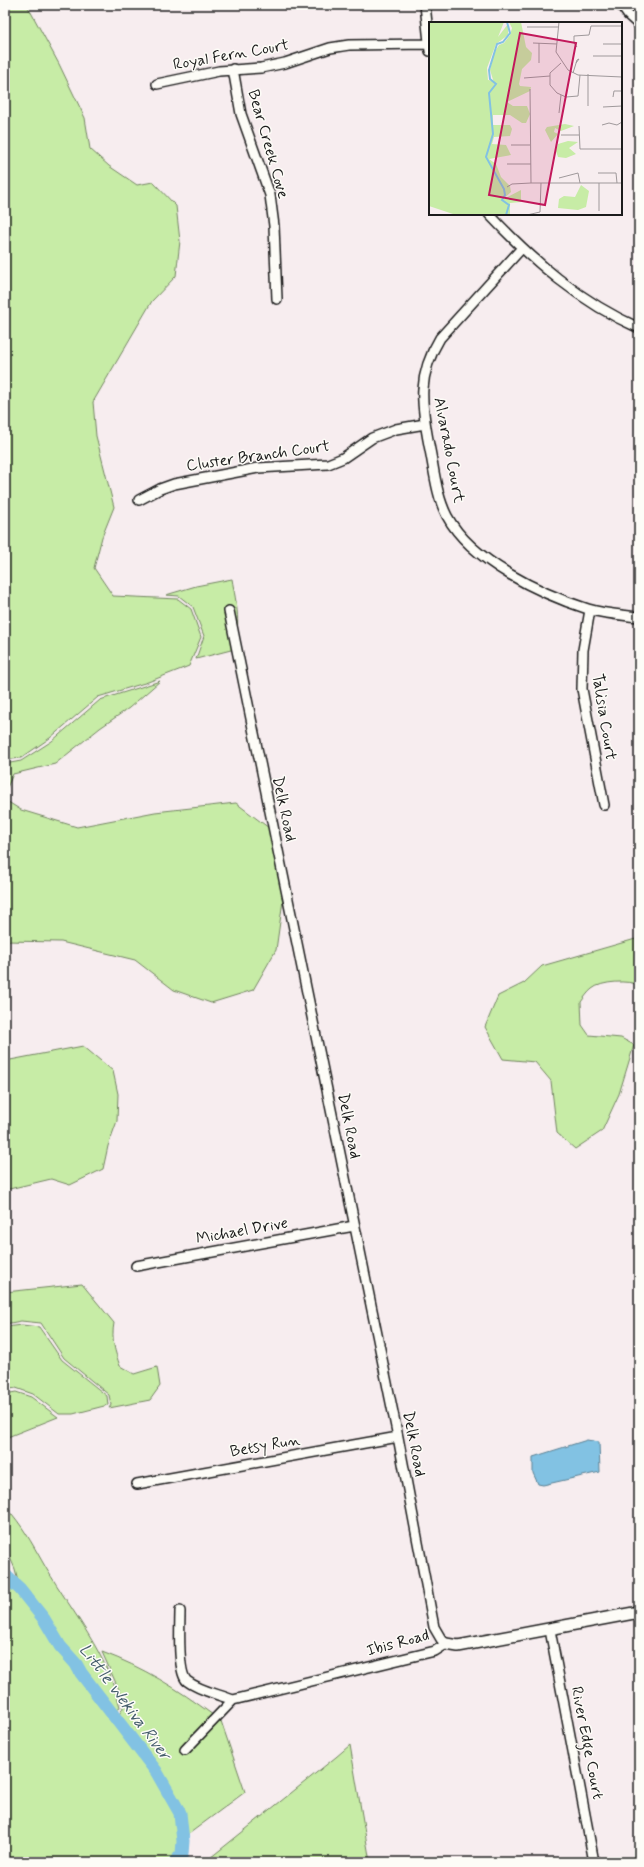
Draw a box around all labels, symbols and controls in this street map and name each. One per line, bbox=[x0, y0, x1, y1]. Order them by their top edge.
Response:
inset map bbox=[429, 22, 622, 215]
street label: Royal Fern Court bbox=[171, 34, 291, 76]
street label: Bear Creek Cove bbox=[242, 87, 294, 201]
street label: Alvarado Court bbox=[428, 395, 470, 505]
street label: Cluster Branch Court bbox=[185, 435, 331, 476]
street label: Talisia Court bbox=[587, 672, 621, 762]
street label: Delk Road bbox=[267, 774, 301, 844]
street label: Delk Road bbox=[332, 1091, 366, 1161]
street label: Michael Drive bbox=[194, 1213, 290, 1249]
street label: Delk Road bbox=[397, 1409, 431, 1479]
street label: Betsy Run bbox=[228, 1429, 302, 1462]
street label: Ibis Road bbox=[364, 1625, 432, 1661]
water label: Little Wekiva River bbox=[74, 1639, 177, 1766]
street label: River Edge Court bbox=[565, 1685, 608, 1802]

